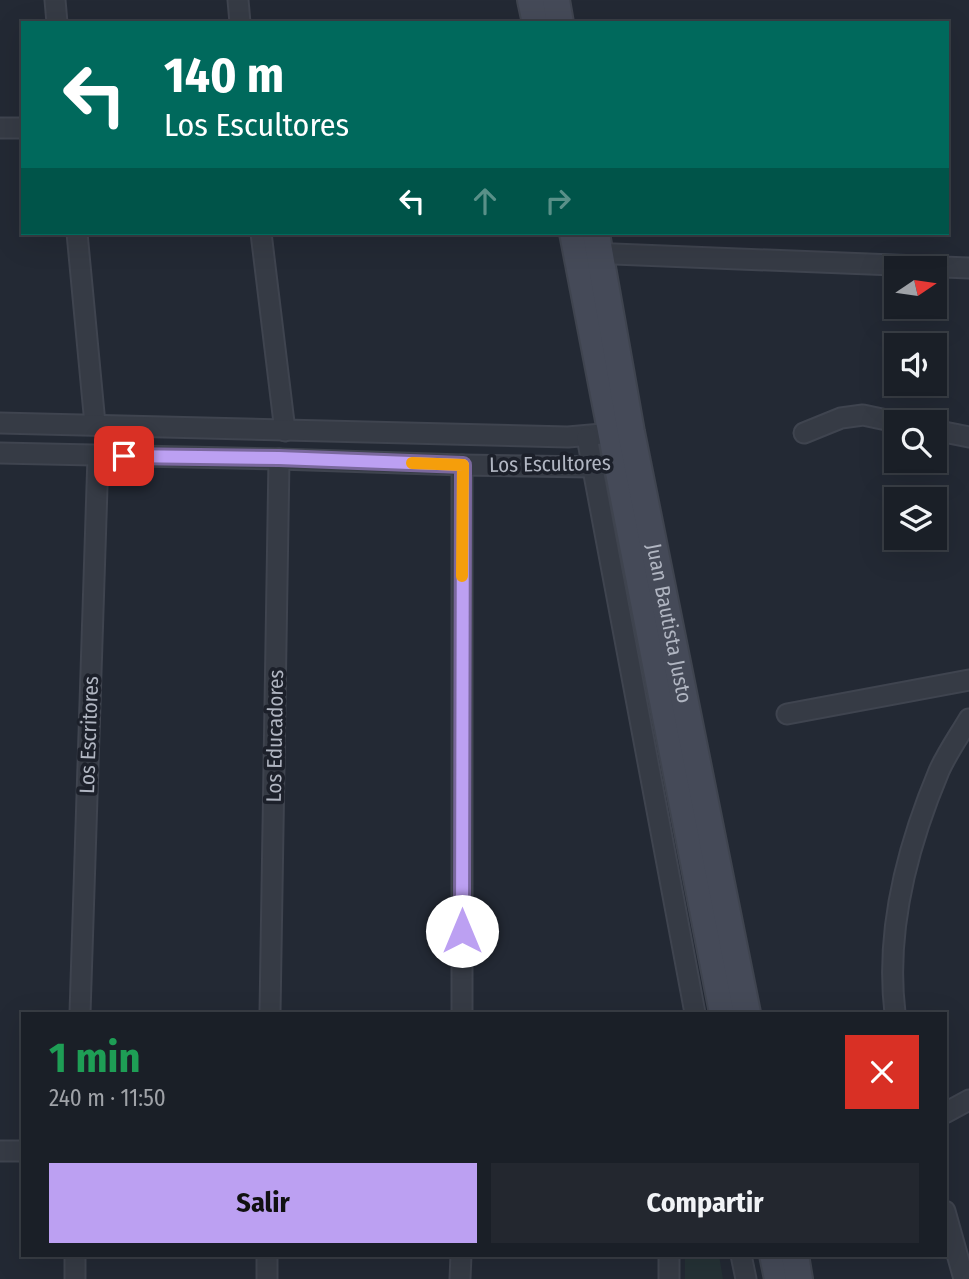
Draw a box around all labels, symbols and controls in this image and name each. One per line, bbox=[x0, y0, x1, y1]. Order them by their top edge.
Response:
text: 140 m bbox=[164, 46, 284, 105]
icon: left bbox=[49, 49, 140, 140]
text: Los Escultores bbox=[164, 106, 349, 144]
icon: left bbox=[393, 182, 431, 220]
icon: ahead bbox=[466, 182, 504, 220]
icon: right bbox=[539, 182, 577, 220]
north arrow bbox=[884, 256, 947, 318]
map controls bbox=[884, 256, 947, 550]
button: sound bbox=[884, 333, 947, 396]
button: search bbox=[884, 410, 947, 473]
pin bbox=[94, 426, 154, 486]
icon: arrive bbox=[105, 437, 143, 475]
street label: Los Escultores bbox=[489, 450, 611, 478]
button: layers bbox=[884, 487, 947, 550]
street label: Juan Bautista Justo bbox=[641, 541, 698, 705]
street label: Los Educadores bbox=[261, 669, 289, 803]
street label: Los Escritores bbox=[74, 676, 104, 794]
position arrow bbox=[425, 894, 499, 968]
text: 1 min bbox=[49, 1033, 140, 1083]
button: close bbox=[845, 1035, 919, 1109]
text: 240 m · 11:50 bbox=[49, 1084, 166, 1112]
button: Salir bbox=[49, 1163, 477, 1243]
button: Compartir bbox=[491, 1163, 919, 1243]

